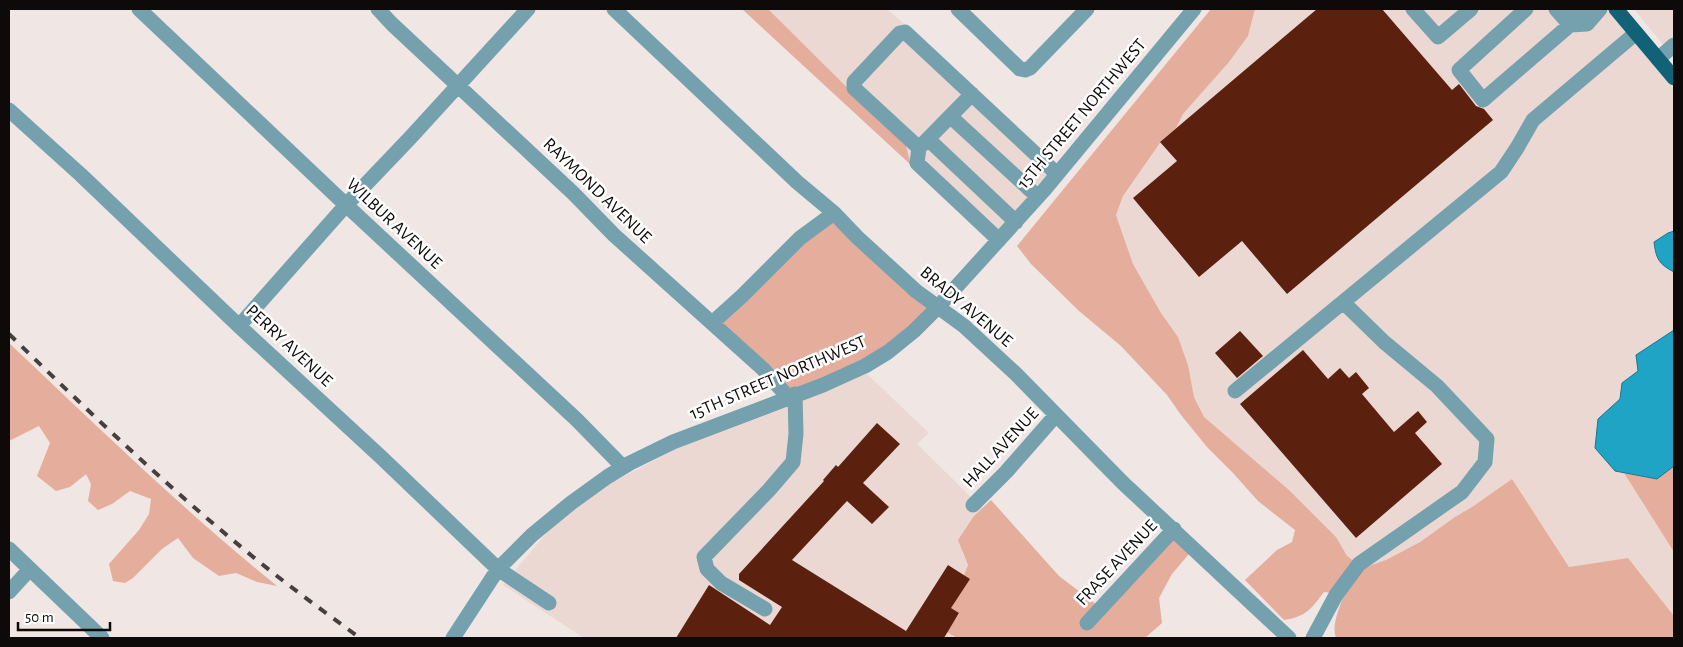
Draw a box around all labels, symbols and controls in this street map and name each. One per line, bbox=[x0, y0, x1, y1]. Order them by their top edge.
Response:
street label: 15TH STREET NORTHWEST bbox=[1014, 36, 1150, 192]
street label: RAYMOND AVENUE bbox=[539, 135, 655, 247]
street label: WILBUR AVENUE bbox=[343, 175, 445, 273]
street label: BRADY AVENUE bbox=[916, 263, 1016, 351]
street label: PERRY AVENUE bbox=[242, 302, 336, 391]
street label: 15TH STREET NORTHWEST bbox=[687, 333, 869, 423]
street label: HALL AVENUE bbox=[960, 404, 1042, 491]
street label: FRASE AVENUE bbox=[1073, 517, 1161, 609]
scale bar bbox=[18, 600, 110, 632]
text: 50 m bbox=[25, 610, 54, 625]

